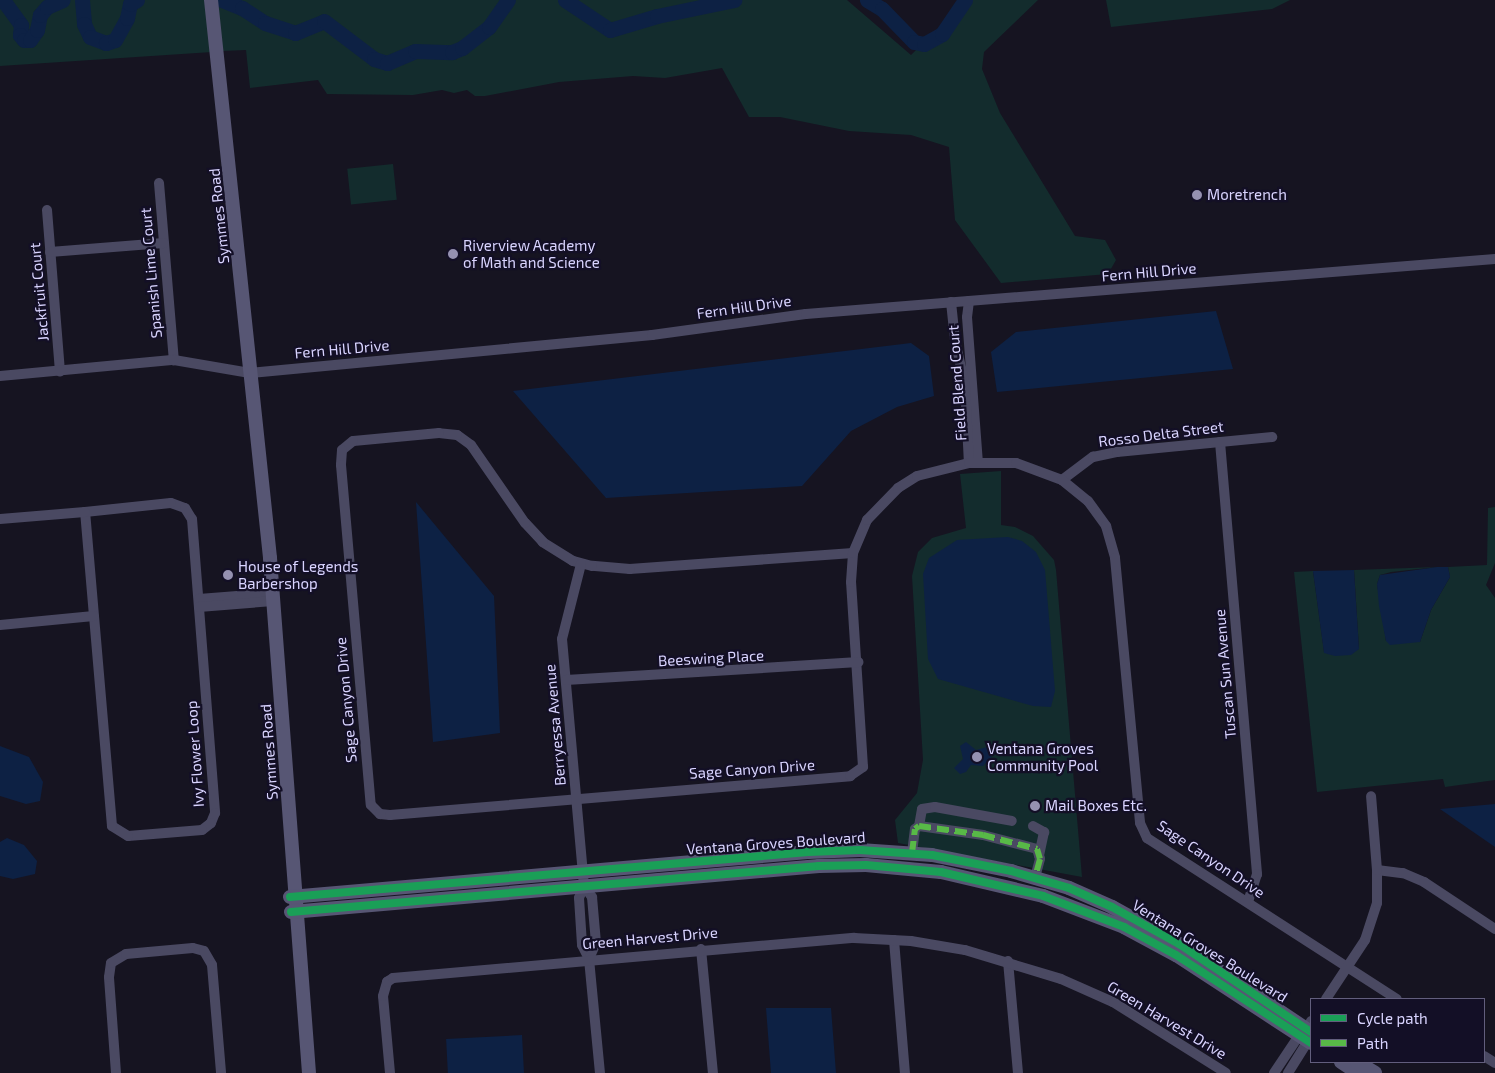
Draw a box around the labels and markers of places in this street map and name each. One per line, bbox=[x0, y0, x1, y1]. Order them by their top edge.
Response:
place label: Moretrench bbox=[1207, 186, 1287, 204]
marker: Moretrench bbox=[1191, 189, 1203, 201]
place label: Riverview Academy of Math and Science bbox=[463, 236, 600, 271]
marker: Riverview Academy of Math and Science bbox=[447, 248, 459, 260]
place label: House of Legends Barbershop bbox=[238, 557, 359, 592]
marker: House of Legends Barbershop bbox=[222, 569, 234, 581]
place label: Ventana Groves Community Pool bbox=[987, 739, 1099, 774]
marker: Ventana Groves Community Pool bbox=[971, 751, 983, 763]
place label: Mail Boxes Etc. bbox=[1045, 797, 1147, 815]
marker: Mail Boxes Etc. bbox=[1029, 800, 1041, 812]

